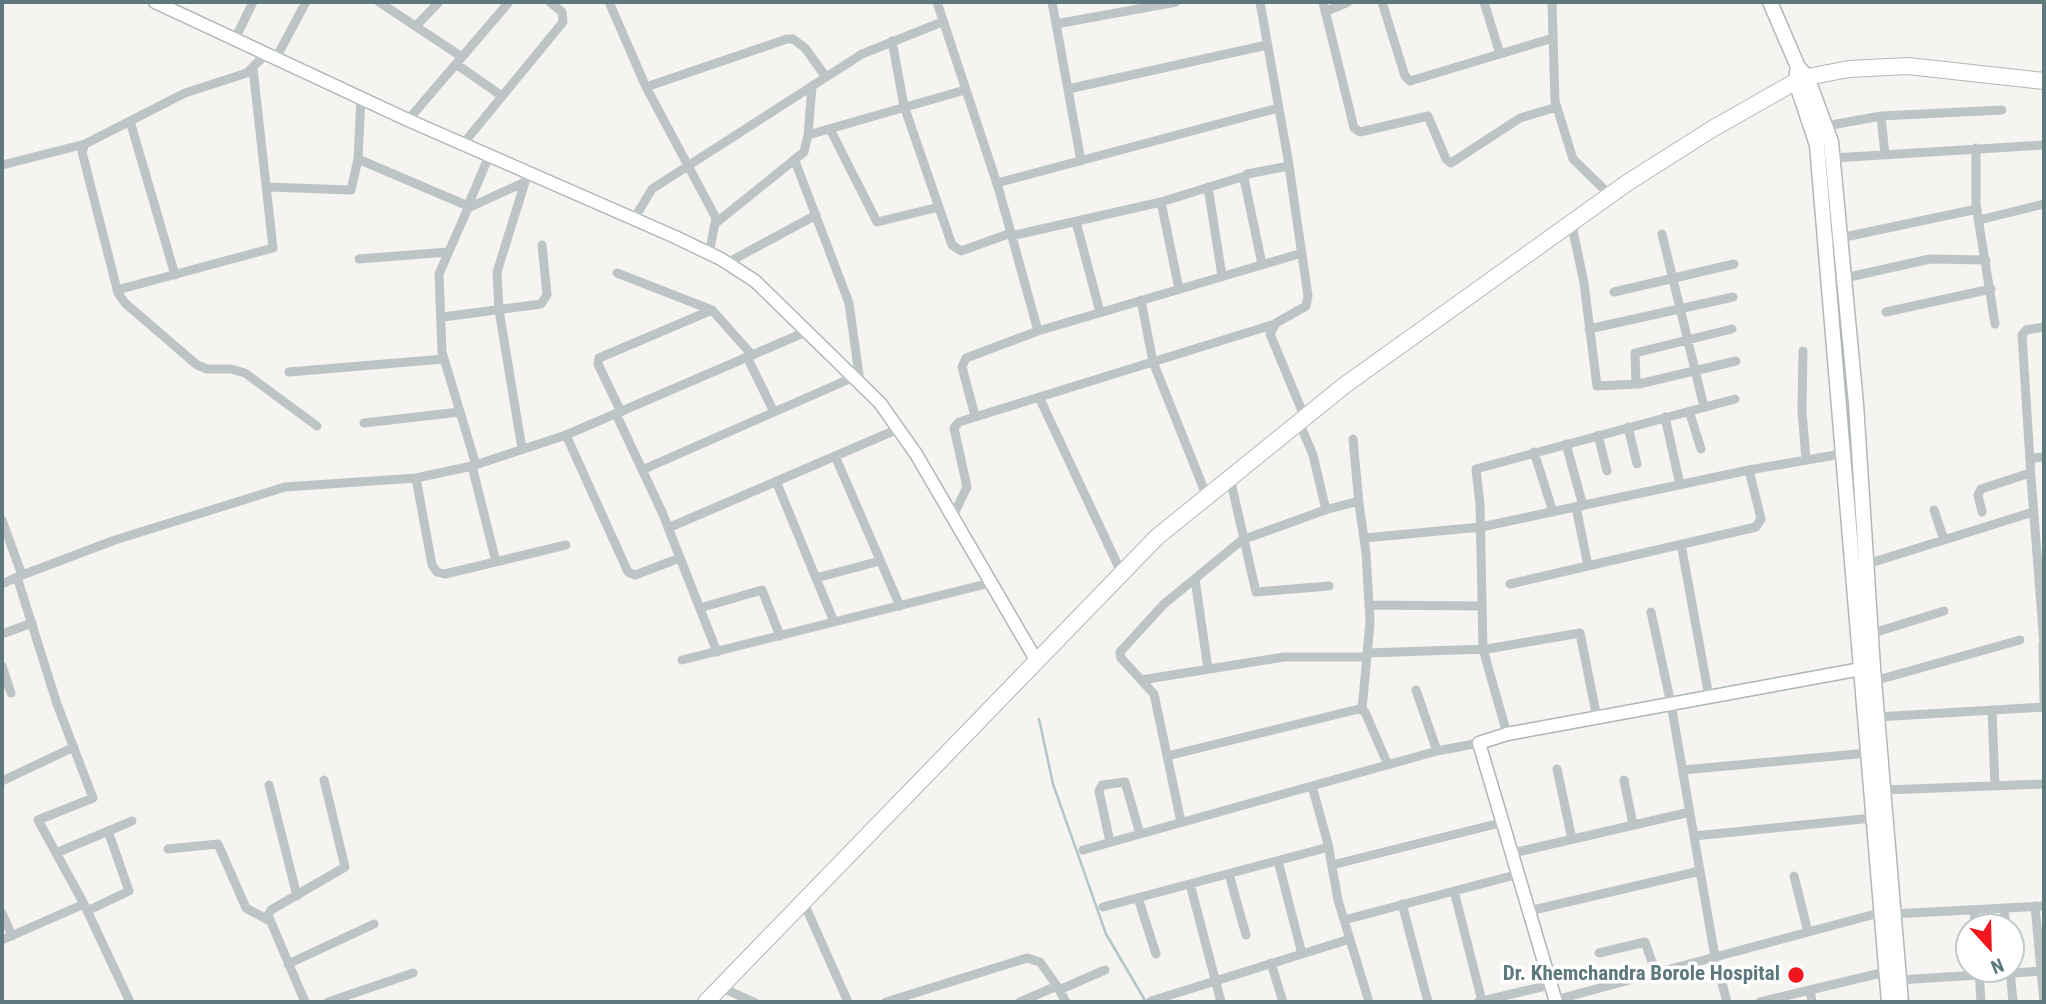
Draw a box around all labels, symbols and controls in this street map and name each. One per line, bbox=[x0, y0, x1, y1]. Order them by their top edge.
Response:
north arrow bbox=[1955, 913, 2025, 983]
text: N bbox=[1988, 953, 2007, 979]
place label: Dr. Khemchandra Borole Hospital bbox=[1503, 962, 1780, 988]
marker: Dr. Khemchandra Borole Hospital bbox=[1786, 965, 1806, 985]

